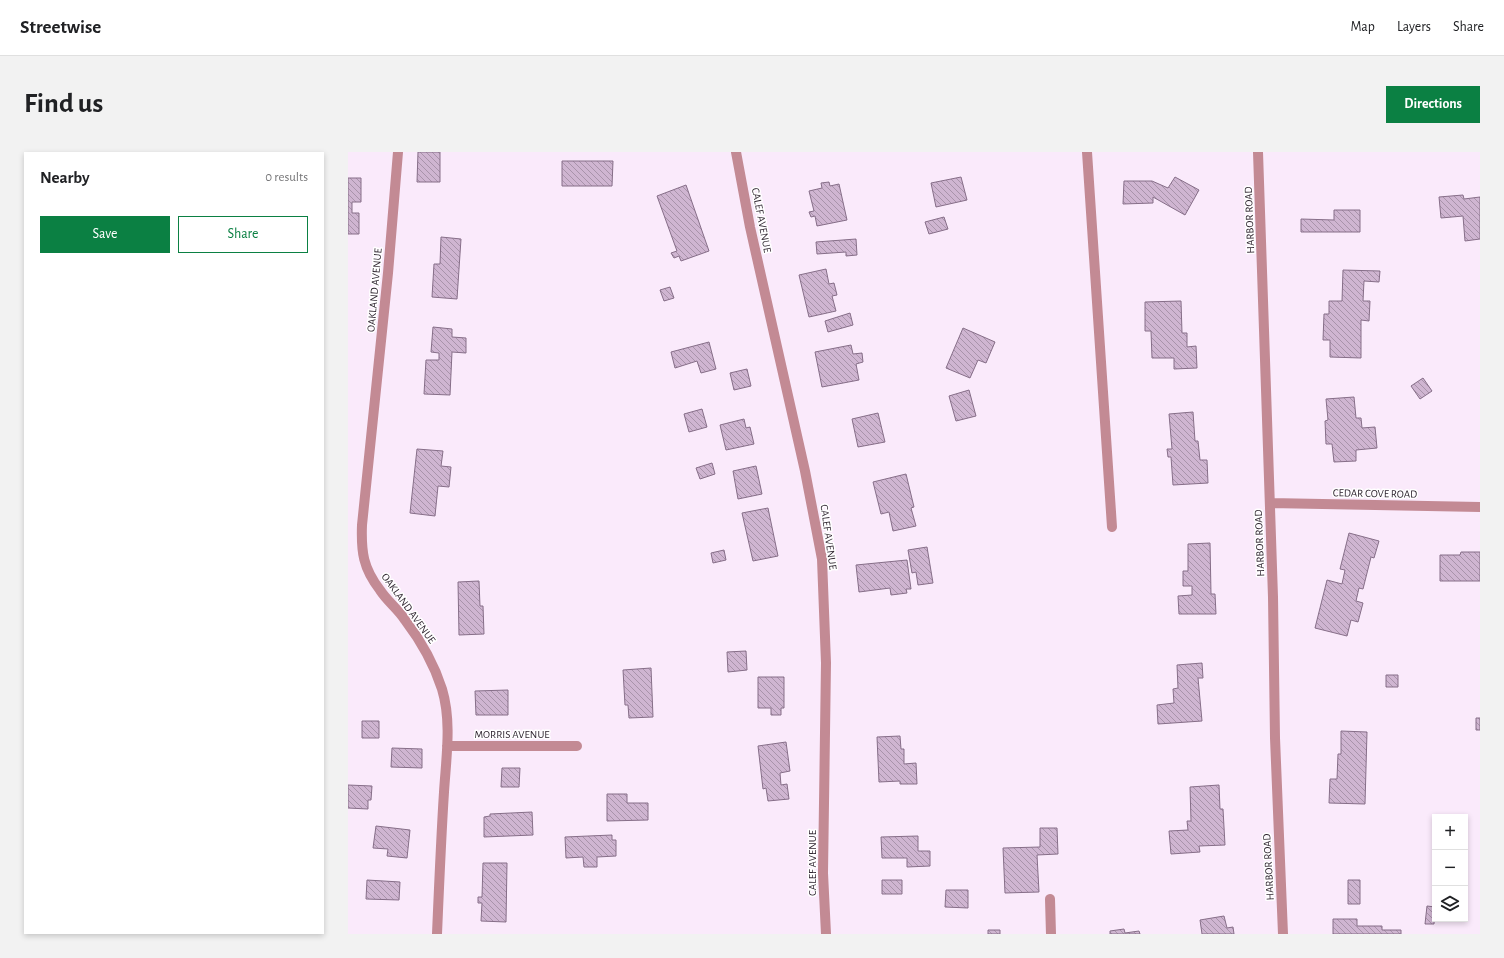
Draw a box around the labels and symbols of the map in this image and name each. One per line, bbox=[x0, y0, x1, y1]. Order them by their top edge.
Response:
street label: HARBOR ROAD bbox=[1243, 186, 1256, 254]
street label: CALEF AVENUE bbox=[750, 187, 773, 254]
street label: OAKLAND AVENUE bbox=[365, 247, 384, 332]
street label: CEDAR COVE ROAD bbox=[1333, 487, 1417, 500]
street label: CALEF AVENUE bbox=[818, 504, 839, 571]
street label: HARBOR ROAD bbox=[1253, 509, 1266, 577]
street label: OAKLAND AVENUE bbox=[379, 571, 438, 646]
street label: MORRIS AVENUE bbox=[474, 729, 550, 740]
street label: CALEF AVENUE bbox=[807, 829, 818, 896]
street label: HARBOR ROAD bbox=[1261, 833, 1276, 901]

